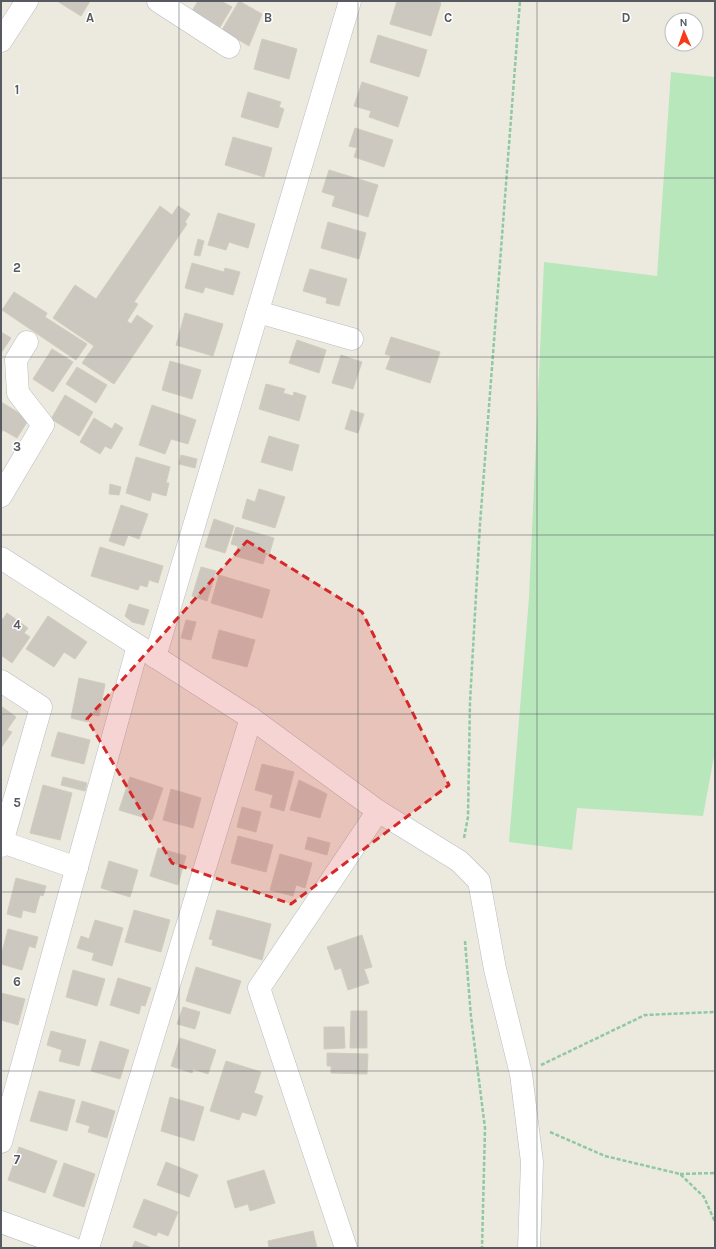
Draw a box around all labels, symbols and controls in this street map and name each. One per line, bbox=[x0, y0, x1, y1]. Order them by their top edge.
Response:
text: A bbox=[86, 10, 94, 25]
text: B bbox=[264, 10, 272, 25]
text: C bbox=[444, 10, 452, 25]
text: D bbox=[622, 10, 631, 25]
north arrow bbox=[664, 12, 704, 52]
text: N bbox=[679, 16, 688, 29]
text: 1 bbox=[15, 82, 19, 97]
text: 2 bbox=[13, 260, 21, 275]
text: 3 bbox=[13, 439, 21, 454]
text: 4 bbox=[13, 617, 21, 632]
text: 5 bbox=[13, 795, 21, 810]
text: 6 bbox=[13, 974, 21, 989]
text: 7 bbox=[14, 1152, 21, 1167]

